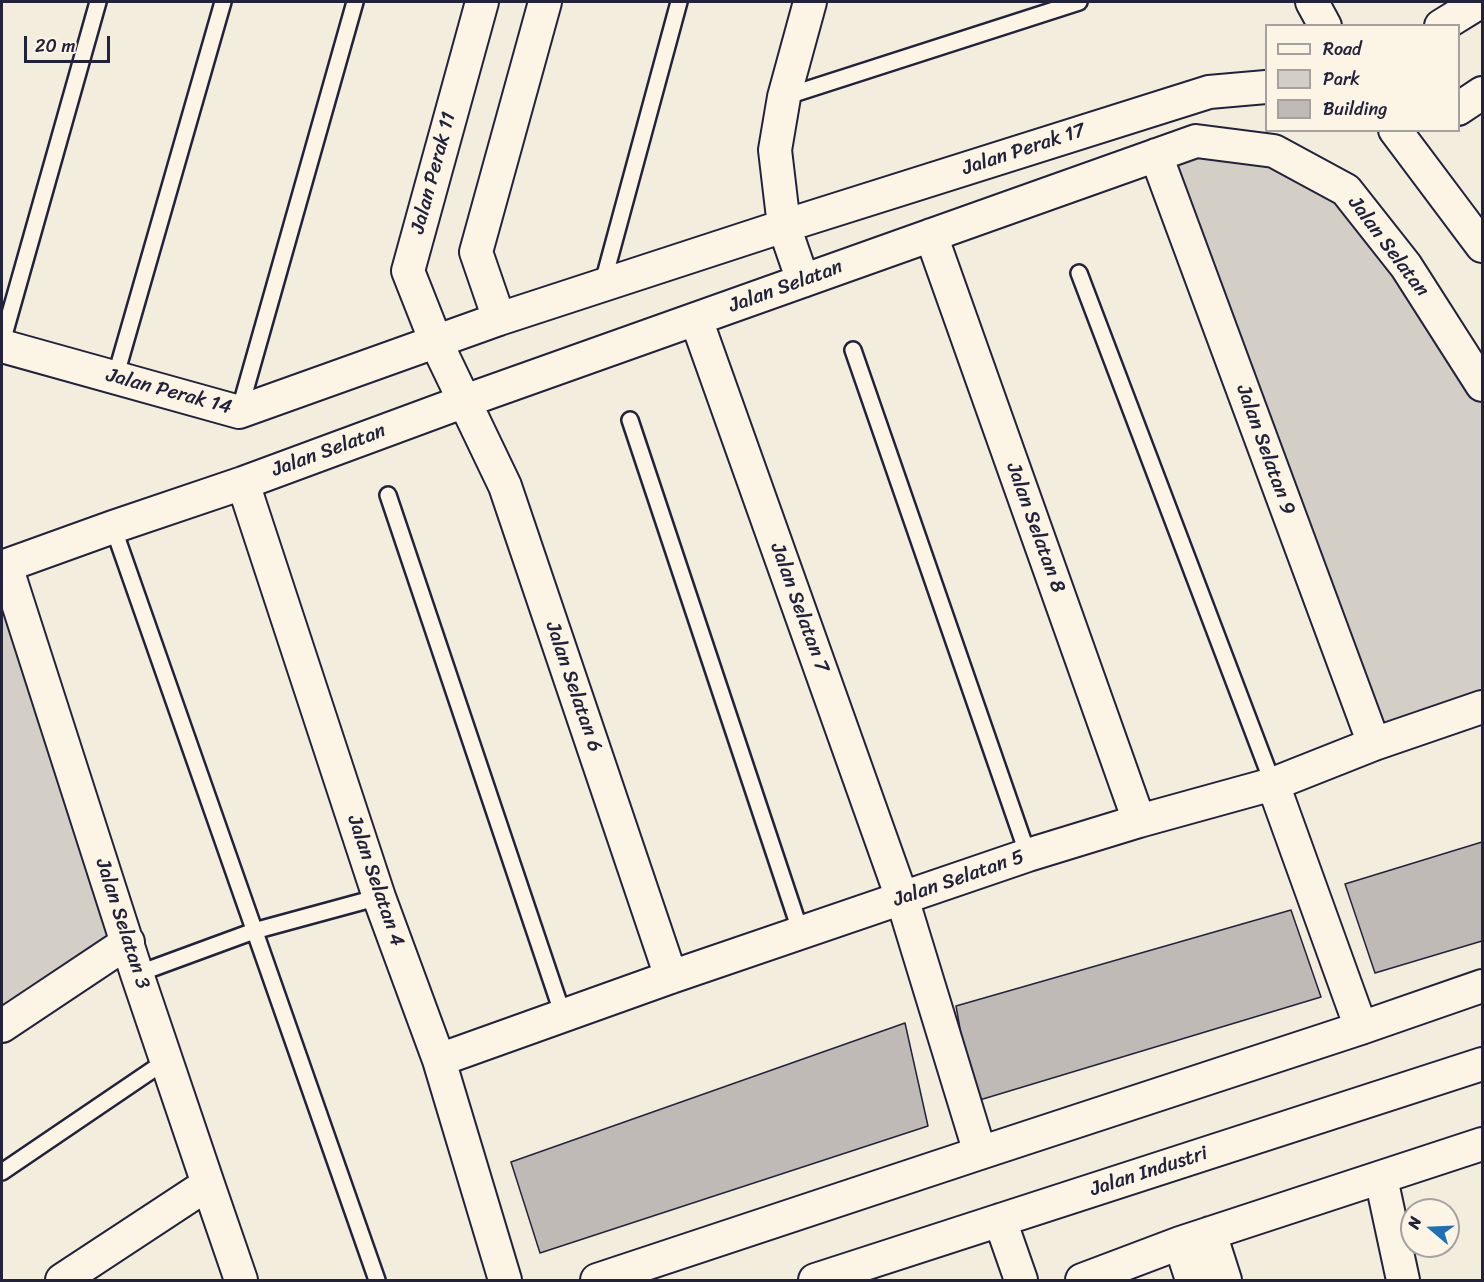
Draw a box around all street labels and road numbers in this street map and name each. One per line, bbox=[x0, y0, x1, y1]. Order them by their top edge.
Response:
street label: Jalan Perak 11 bbox=[406, 110, 462, 236]
street label: Jalan Perak 17 bbox=[960, 119, 1088, 181]
street label: Jalan Selatan bbox=[1343, 192, 1433, 302]
street label: Jalan Selatan bbox=[726, 255, 846, 319]
street label: Jalan Perak 14 bbox=[104, 364, 234, 420]
street label: Jalan Selatan 9 bbox=[1230, 382, 1300, 518]
street label: Jalan Selatan bbox=[269, 419, 389, 483]
street label: Jalan Selatan 8 bbox=[1000, 460, 1070, 596]
street label: Jalan Selatan 7 bbox=[764, 540, 834, 676]
street label: Jalan Selatan 6 bbox=[540, 619, 606, 755]
street label: Jalan Selatan 4 bbox=[341, 812, 409, 950]
street label: Jalan Selatan 5 bbox=[890, 845, 1028, 913]
street label: Jalan Selatan 3 bbox=[90, 856, 154, 992]
street label: Jalan Industri bbox=[1087, 1142, 1211, 1202]

